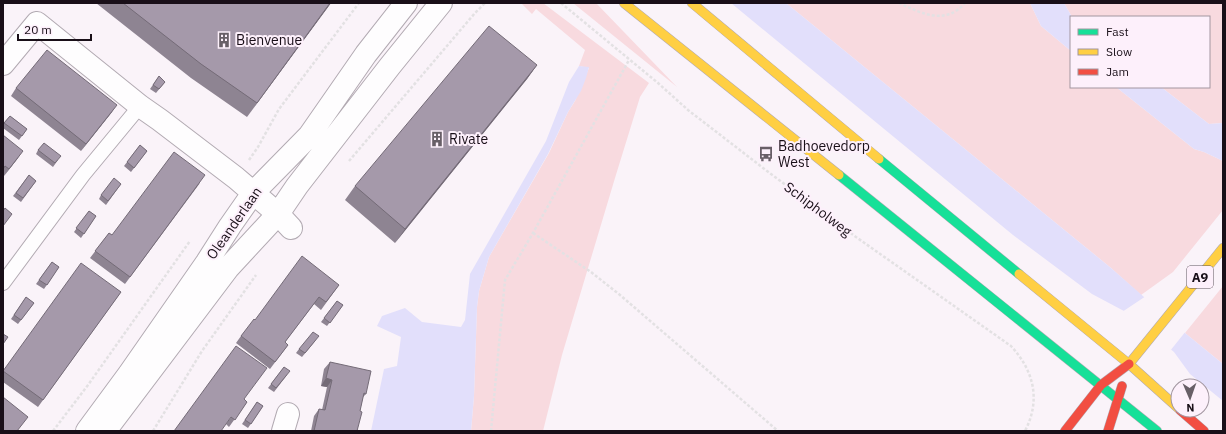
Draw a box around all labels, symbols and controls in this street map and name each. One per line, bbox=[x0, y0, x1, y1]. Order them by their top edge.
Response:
scale bar bbox=[18, 16, 91, 42]
legend bbox=[1070, 16, 1210, 88]
text: 20 m bbox=[24, 22, 52, 37]
text: Fast bbox=[1106, 24, 1129, 39]
building icon: Bienvenue bbox=[215, 31, 233, 49]
place label: Bienvenue bbox=[236, 31, 303, 49]
text: Slow bbox=[1106, 44, 1132, 59]
text: Jam bbox=[1106, 64, 1129, 79]
building icon: Rivate bbox=[428, 130, 446, 148]
place label: Rivate bbox=[449, 130, 489, 148]
place label: Badhoevedorp West bbox=[778, 137, 870, 171]
bus stop icon: Badhoevedorp West bbox=[757, 145, 775, 163]
street label: Schipholweg bbox=[781, 178, 856, 241]
street label: Oleanderlaan bbox=[202, 183, 266, 263]
road number: A9 bbox=[1187, 266, 1213, 288]
north arrow bbox=[1170, 378, 1210, 418]
text: N bbox=[1186, 401, 1195, 415]

